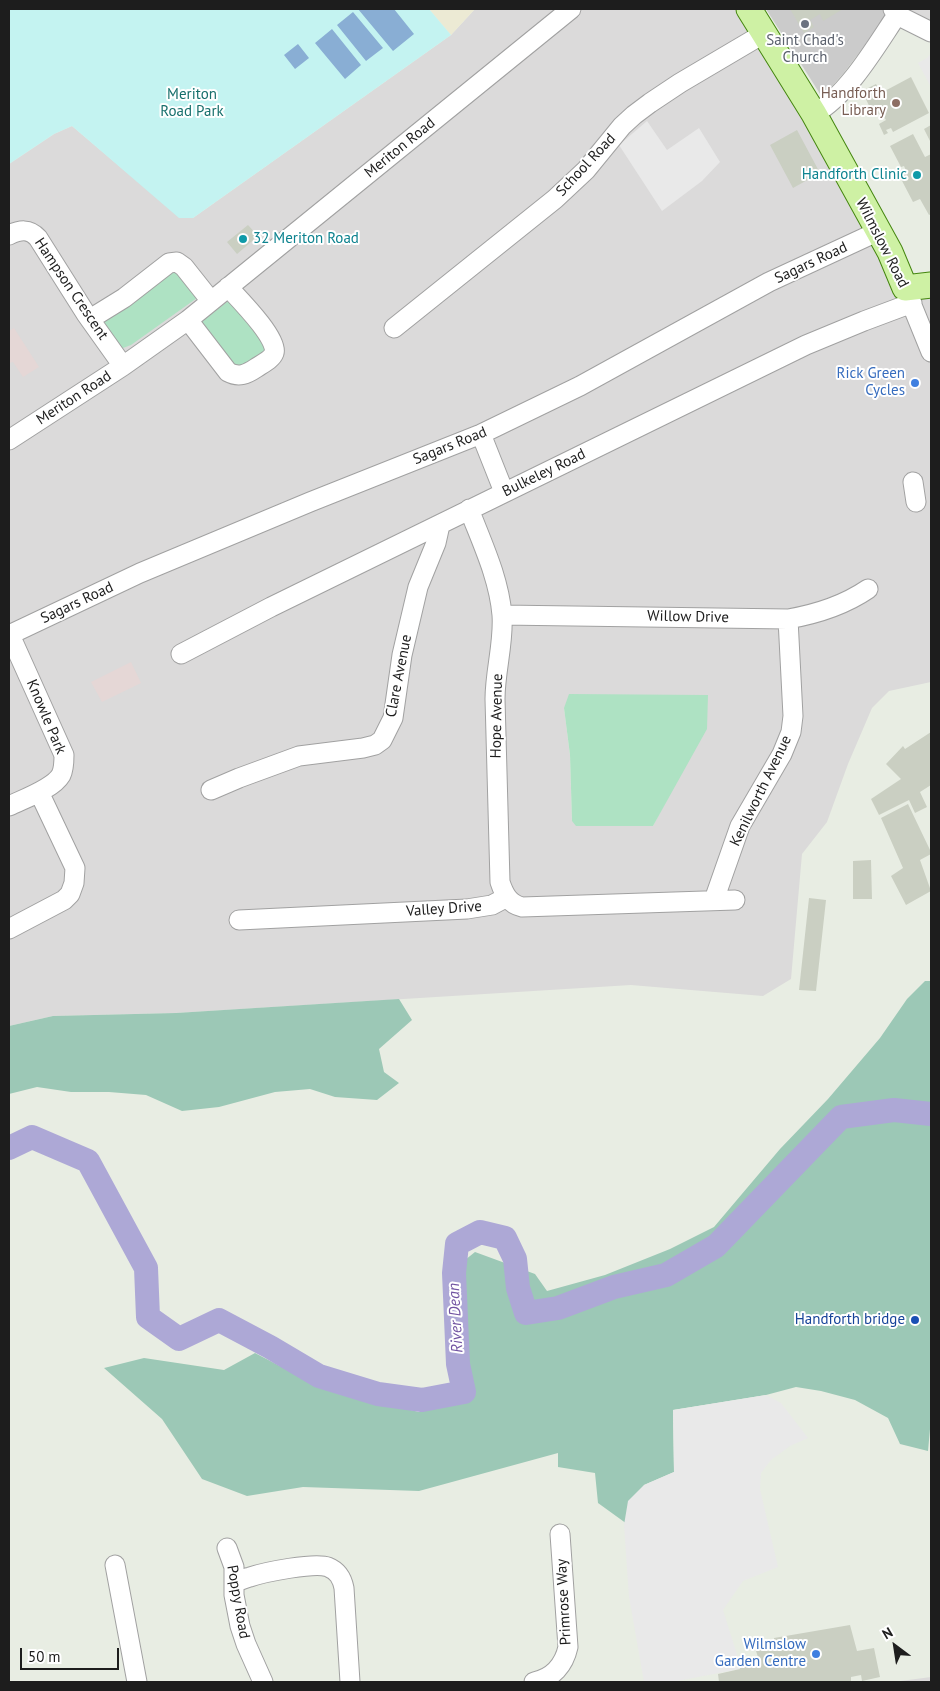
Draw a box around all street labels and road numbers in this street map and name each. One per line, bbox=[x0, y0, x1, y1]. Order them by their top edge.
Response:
street label: Meriton Road bbox=[361, 114, 439, 182]
street label: School Road bbox=[552, 130, 620, 200]
street label: Wilmslow Road bbox=[852, 195, 912, 291]
street label: Hampson Crescent bbox=[30, 235, 112, 343]
street label: Sagars Road bbox=[772, 238, 850, 288]
street label: Meriton Road bbox=[33, 367, 115, 429]
street label: Sagars Road bbox=[410, 423, 490, 469]
street label: Bulkeley Road bbox=[499, 445, 589, 501]
street label: Sagars Road bbox=[38, 578, 116, 628]
street label: Willow Drive bbox=[647, 607, 729, 627]
street label: Clare Avenue bbox=[382, 633, 416, 719]
street label: Hope Avenue bbox=[487, 673, 507, 759]
street label: Knowle Park bbox=[22, 677, 70, 757]
street label: Kenilworth Avenue bbox=[726, 733, 796, 849]
street label: Valley Drive bbox=[406, 897, 482, 921]
street label: Primrose Way bbox=[553, 1558, 575, 1646]
street label: Poppy Road bbox=[223, 1564, 253, 1640]

